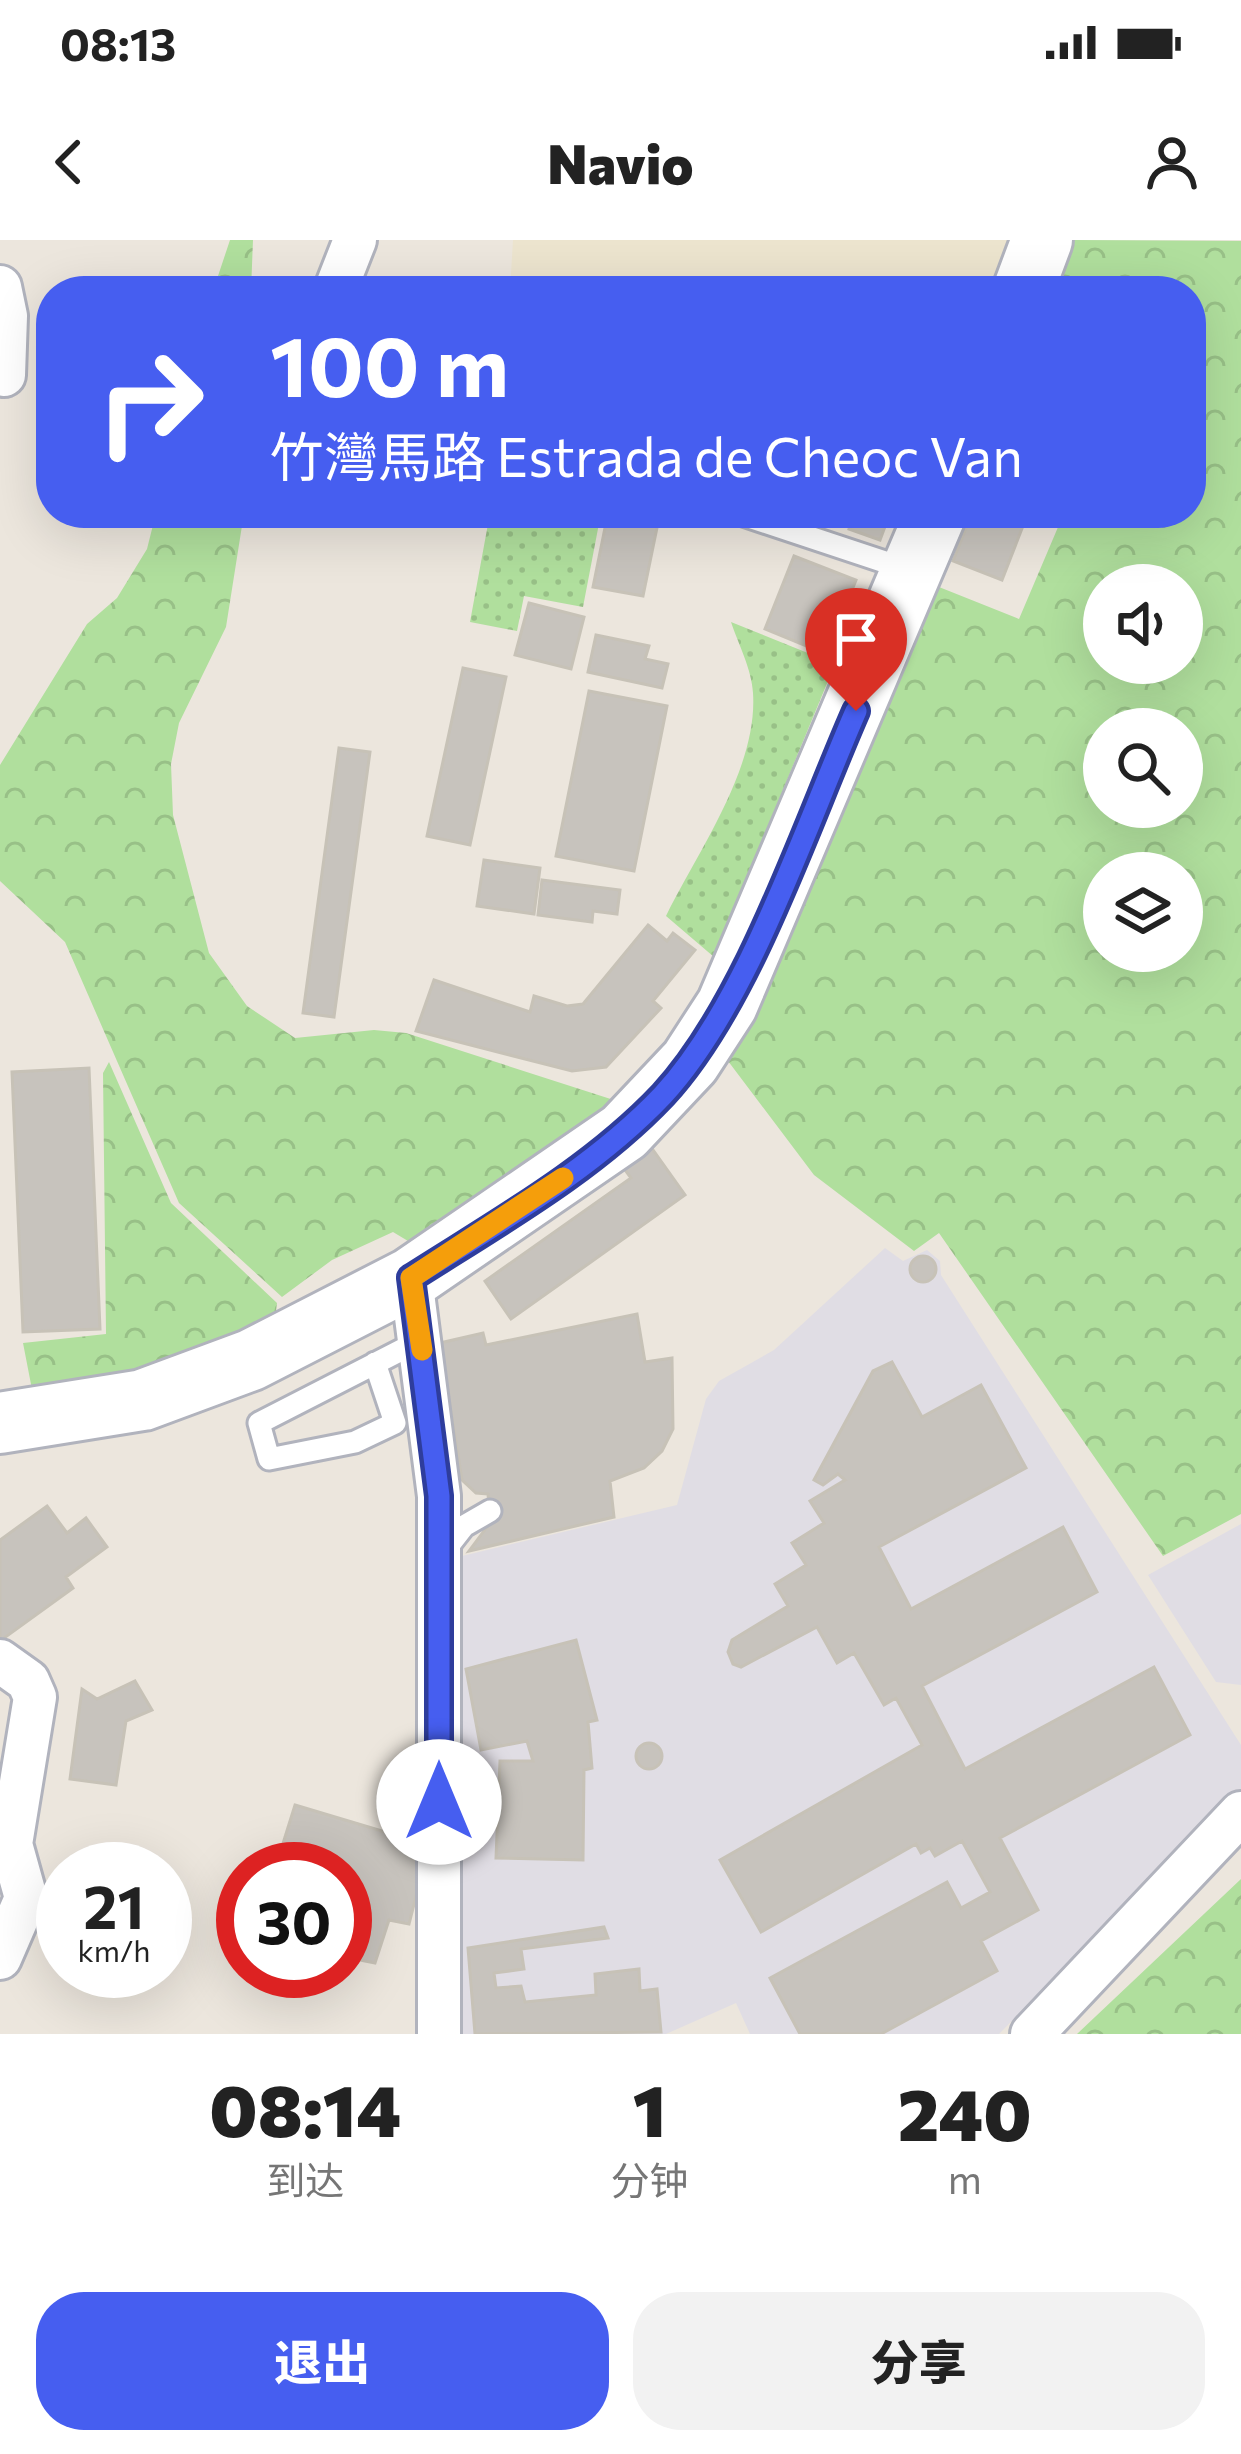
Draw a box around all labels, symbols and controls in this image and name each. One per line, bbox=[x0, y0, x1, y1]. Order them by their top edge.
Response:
text: 08:13 bbox=[60, 15, 176, 70]
icon: back bbox=[36, 129, 102, 195]
text: Navio bbox=[547, 129, 694, 195]
icon: person bbox=[1139, 129, 1205, 195]
text: 100 m bbox=[270, 312, 509, 414]
icon: right bbox=[72, 324, 228, 480]
text: 竹灣馬路 Estrada de Cheoc Van bbox=[270, 422, 1023, 488]
map controls bbox=[1083, 564, 1203, 972]
button: sound bbox=[1083, 564, 1203, 684]
pin bbox=[805, 588, 907, 711]
icon: arrive bbox=[823, 606, 889, 672]
button: search bbox=[1083, 708, 1203, 828]
button: layers bbox=[1083, 852, 1203, 972]
position arrow bbox=[376, 1739, 502, 1865]
speed limit sign: 30 bbox=[216, 1842, 372, 1998]
text: 21 bbox=[83, 1868, 145, 1941]
text: km/h bbox=[78, 1931, 150, 1968]
text: 08:14 bbox=[209, 2064, 401, 2152]
text: 1 bbox=[633, 2064, 666, 2152]
text: 240 bbox=[898, 2068, 1032, 2156]
text: m bbox=[948, 2154, 982, 2202]
text: 到达 bbox=[266, 2155, 344, 2203]
text: 分钟 bbox=[610, 2155, 689, 2203]
button: 退出 bbox=[36, 2292, 609, 2430]
button: 分享 bbox=[633, 2292, 1205, 2430]

